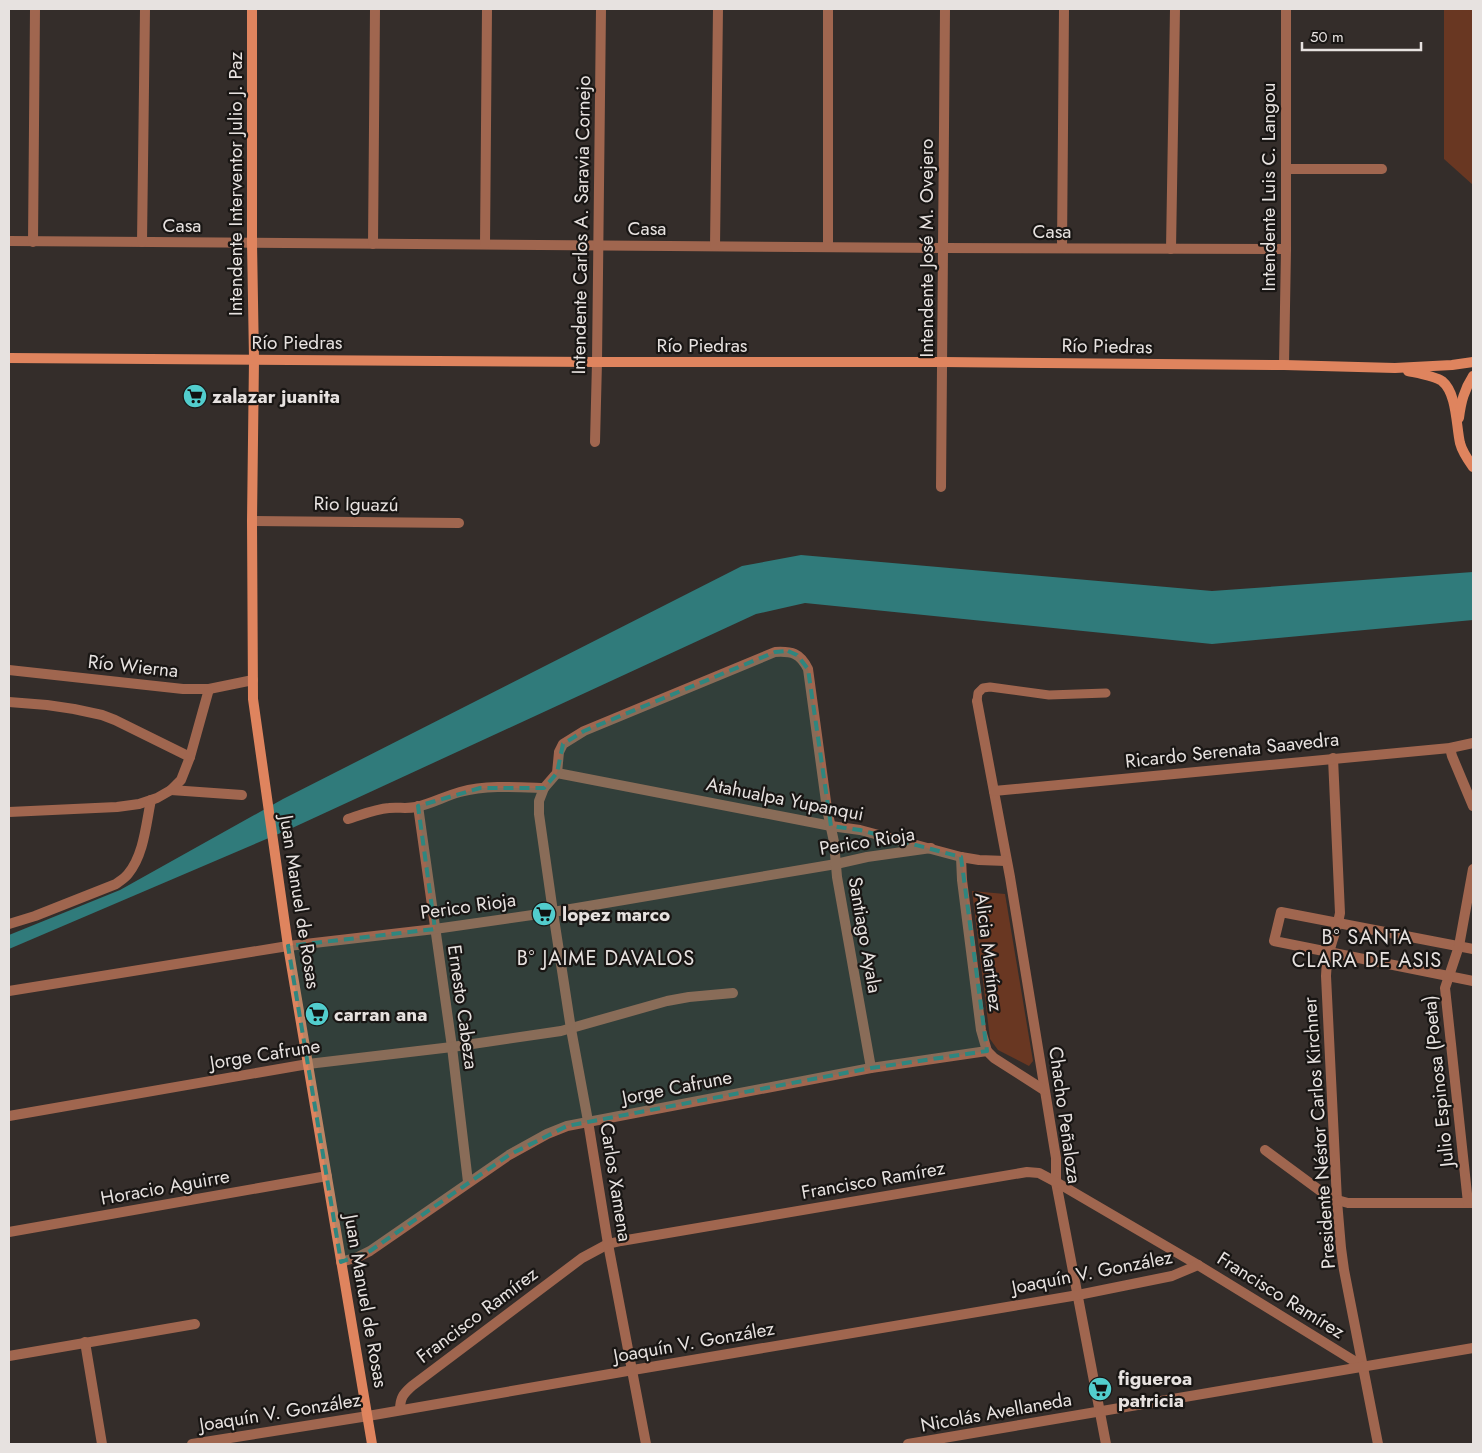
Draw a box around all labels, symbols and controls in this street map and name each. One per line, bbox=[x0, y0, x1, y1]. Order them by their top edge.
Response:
scale bar bbox=[1302, 20, 1421, 52]
text: 50 m bbox=[1310, 26, 1344, 48]
street label: Intendente Interventor Julio J. Paz bbox=[222, 52, 249, 316]
street label: Intendente Carlos A. Saravia Cornejo bbox=[565, 75, 597, 375]
street label: Intendente Luis C. Langou bbox=[1255, 82, 1282, 292]
street label: Intendente José M. Ovejero bbox=[913, 139, 940, 357]
street label: Casa bbox=[163, 212, 201, 239]
street label: Casa bbox=[628, 215, 666, 242]
street label: Casa bbox=[1033, 218, 1071, 245]
street label: Río Piedras bbox=[252, 329, 343, 356]
street label: Río Piedras bbox=[657, 332, 748, 359]
street label: Río Piedras bbox=[1061, 332, 1153, 360]
supermarket icon: zalazar juanita bbox=[182, 383, 208, 409]
place label: zalazar juanita bbox=[212, 383, 340, 410]
street label: Rio Iguazú bbox=[313, 490, 399, 518]
street label: Río Wierna bbox=[86, 648, 180, 684]
street label: Ricardo Serenata Saavedra bbox=[1124, 725, 1340, 775]
street label: Atahualpa Yupanqui bbox=[704, 770, 866, 828]
street label: Juan Manuel de Rosas bbox=[272, 810, 327, 991]
street label: Perico Rioja bbox=[817, 820, 917, 862]
street label: Santiago Ayala bbox=[841, 875, 889, 995]
street label: Perico Rioja bbox=[419, 886, 517, 926]
street label: Alicia Martínez bbox=[968, 891, 1010, 1013]
supermarket icon: lopez marco bbox=[531, 901, 557, 927]
place label: lopez marco bbox=[562, 901, 670, 928]
district label: B° SANTA CLARA DE ASIS bbox=[1292, 923, 1442, 975]
street label: Ernesto Cabeza bbox=[441, 943, 485, 1071]
district label: B° JAIME DAVALOS bbox=[517, 944, 695, 973]
street label: Julio Espinosa (Poeta) bbox=[1416, 994, 1461, 1171]
street label: Presidente Néstor Carlos Kirchner bbox=[1296, 996, 1342, 1270]
supermarket icon: carran ana bbox=[304, 1001, 330, 1027]
place label: carran ana bbox=[334, 1001, 428, 1028]
street label: Jorge Cafrune bbox=[205, 1032, 322, 1077]
street label: Chacho Peñaloza bbox=[1042, 1045, 1088, 1185]
street label: Jorge Cafrune bbox=[617, 1063, 734, 1111]
street label: Carlos Xamena bbox=[593, 1121, 639, 1243]
street label: Francisco Ramírez bbox=[799, 1154, 947, 1206]
street label: Horacio Aguirre bbox=[98, 1162, 232, 1212]
street label: Juan Manuel de Rosas bbox=[337, 1209, 395, 1390]
street label: Joaquín V. González bbox=[1006, 1243, 1175, 1301]
street label: Francisco Ramírez bbox=[1212, 1245, 1350, 1345]
street label: Francisco Ramírez bbox=[411, 1260, 543, 1370]
street label: Joaquín V. González bbox=[608, 1314, 777, 1370]
place label: figueroa patricia bbox=[1118, 1365, 1192, 1414]
supermarket icon: figueroa patricia bbox=[1087, 1376, 1113, 1402]
street label: Nicolás Avellaneda bbox=[918, 1385, 1074, 1439]
street label: Joaquín V. González bbox=[194, 1386, 363, 1439]

